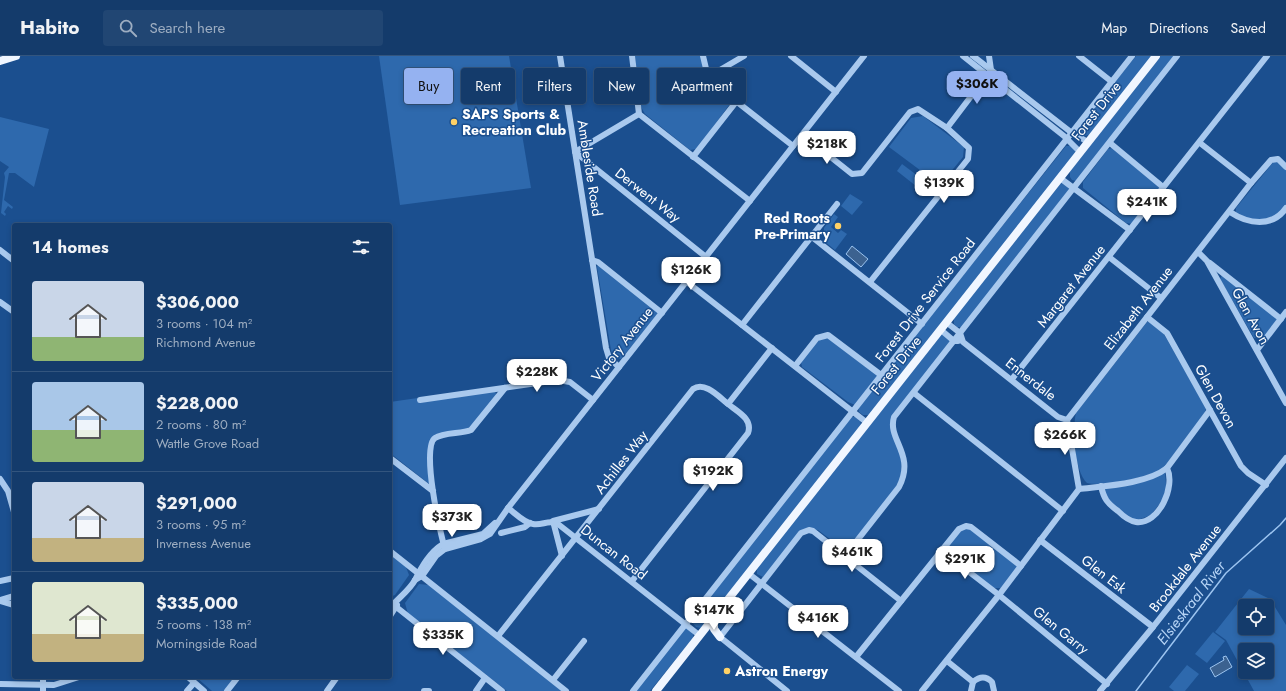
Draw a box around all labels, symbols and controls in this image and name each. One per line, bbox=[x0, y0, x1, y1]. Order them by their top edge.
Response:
search box bbox=[103, 10, 383, 46]
text: Habito bbox=[20, 14, 79, 41]
icon: search bbox=[117, 17, 139, 39]
text: Search here bbox=[149, 17, 225, 39]
text: Map bbox=[1101, 18, 1127, 38]
text: Directions bbox=[1149, 18, 1209, 38]
text: Saved bbox=[1231, 18, 1266, 38]
chip: Buy bbox=[404, 68, 453, 104]
chip: Rent bbox=[461, 68, 515, 104]
chip: Filters bbox=[523, 68, 586, 104]
chip: New bbox=[594, 68, 649, 104]
chip: Apartment bbox=[657, 68, 746, 104]
pin: $306K bbox=[949, 71, 1005, 105]
text: $306K bbox=[956, 74, 998, 93]
street label: Forest Drive bbox=[1066, 77, 1126, 145]
place label: SAPS Sports & Recreation Club bbox=[462, 104, 567, 140]
marker: SAPS Sports & Recreation Club bbox=[449, 117, 459, 127]
street label: Ambleside Road bbox=[573, 118, 607, 218]
pin: $218K bbox=[799, 131, 855, 165]
text: $218K bbox=[807, 134, 847, 153]
street label: Derwent Way bbox=[611, 163, 686, 228]
pin: $139K bbox=[916, 170, 972, 204]
text: $139K bbox=[924, 173, 964, 192]
pin: $241K bbox=[1119, 189, 1175, 223]
text: $241K bbox=[1126, 192, 1168, 211]
place label: Red Roots Pre-Primary bbox=[754, 208, 831, 244]
marker: Red Roots Pre-Primary bbox=[833, 221, 843, 231]
text: 14 homes bbox=[32, 235, 109, 259]
street label: Forest Drive Service Road bbox=[871, 235, 979, 365]
icon: filters bbox=[350, 236, 372, 258]
street label: Margaret Avenue bbox=[1032, 240, 1110, 332]
pin: $126K bbox=[663, 257, 719, 291]
text: $126K bbox=[670, 260, 712, 279]
street label: Elizabeth Avenue bbox=[1099, 262, 1177, 354]
street label: Glen Avon bbox=[1227, 284, 1275, 348]
text: $306,000 bbox=[156, 290, 239, 314]
icon: home bbox=[64, 297, 112, 345]
street label: Victory Avenue bbox=[586, 302, 658, 386]
text: 3 rooms · 104 m² bbox=[156, 314, 252, 333]
street label: Forest Drive bbox=[867, 332, 925, 398]
text: Richmond Avenue bbox=[156, 333, 256, 352]
street label: Ennerdale bbox=[1001, 353, 1061, 405]
pin: $228K bbox=[509, 359, 565, 393]
street label: Glen Devon bbox=[1190, 360, 1242, 432]
text: $228K bbox=[516, 362, 558, 381]
text: $228,000 bbox=[156, 391, 239, 415]
icon: home bbox=[64, 398, 112, 446]
text: 2 rooms · 80 m² bbox=[156, 415, 246, 434]
pin: $266K bbox=[1037, 422, 1093, 456]
street label: Achilles Way bbox=[590, 425, 653, 498]
text: $266K bbox=[1043, 425, 1087, 444]
text: Wattle Grove Road bbox=[156, 434, 259, 453]
pin: $192K bbox=[685, 458, 741, 492]
text: $192K bbox=[692, 461, 734, 480]
text: $291,000 bbox=[156, 491, 237, 515]
icon: home bbox=[64, 498, 112, 546]
pin: $373K bbox=[424, 504, 480, 538]
text: $373K bbox=[432, 507, 472, 526]
text: 3 rooms · 95 m² bbox=[156, 515, 246, 534]
street label: Duncan Road bbox=[577, 520, 651, 584]
street label: Brookdale Avenue bbox=[1144, 520, 1226, 616]
text: Inverness Avenue bbox=[156, 534, 251, 553]
pin: $461K bbox=[824, 539, 880, 573]
text: $461K bbox=[831, 542, 873, 561]
pin: $291K bbox=[937, 546, 993, 580]
text: $291K bbox=[944, 549, 986, 568]
street label: Glen Esk bbox=[1077, 550, 1131, 599]
water label: Elsieskraal River bbox=[1151, 556, 1231, 649]
text: $335,000 bbox=[156, 591, 238, 615]
pin: $147K bbox=[686, 597, 742, 631]
icon: home bbox=[64, 598, 112, 646]
map controls bbox=[1238, 599, 1274, 679]
button: locate bbox=[1238, 599, 1274, 635]
text: $147K bbox=[694, 600, 734, 619]
street label: Glen Garry bbox=[1029, 601, 1094, 659]
pin: $416K bbox=[790, 605, 846, 639]
text: $416K bbox=[797, 608, 839, 627]
text: 5 rooms · 138 m² bbox=[156, 615, 251, 634]
pin: $335K bbox=[415, 622, 471, 656]
text: $335K bbox=[422, 625, 464, 644]
text: Morningside Road bbox=[156, 634, 257, 653]
button: layers bbox=[1238, 643, 1274, 679]
place label: Astron Energy bbox=[734, 661, 829, 681]
marker: Astron Energy bbox=[722, 666, 732, 676]

